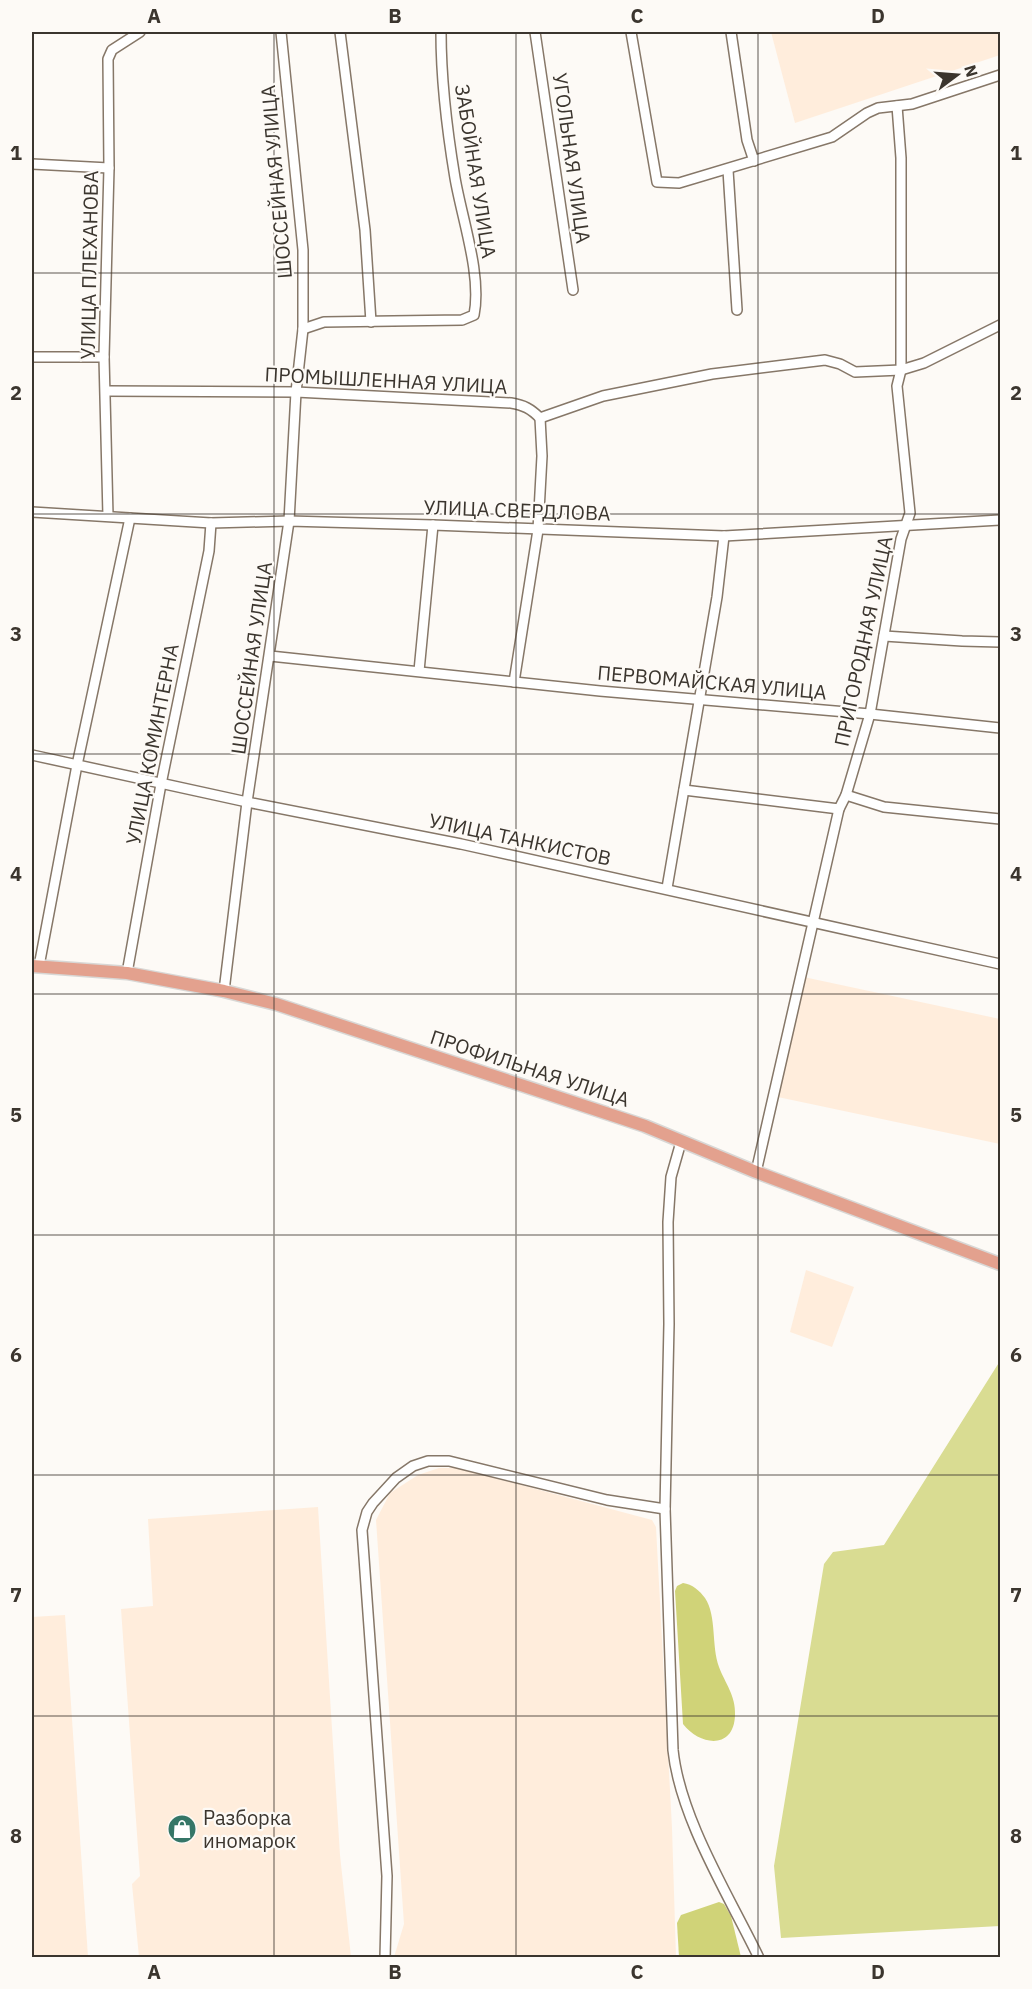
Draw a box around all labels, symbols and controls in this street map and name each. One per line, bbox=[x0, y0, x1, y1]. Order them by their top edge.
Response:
text: A bbox=[147, 2, 161, 29]
text: B bbox=[388, 2, 402, 29]
text: C bbox=[630, 2, 644, 29]
text: D bbox=[871, 2, 885, 29]
north arrow bbox=[927, 45, 987, 105]
text: N bbox=[960, 63, 983, 79]
street label: УГОЛЬНАЯ УЛИЦА bbox=[547, 71, 597, 245]
street label: ЗАБОЙНАЯ УЛИЦА bbox=[449, 82, 503, 260]
street label: ШОССЕЙНАЯ УЛИЦА bbox=[254, 84, 298, 280]
text: 1 bbox=[10, 139, 22, 166]
text: 1 bbox=[1010, 139, 1022, 166]
street label: УЛИЦА ПЛЕХАНОВА bbox=[74, 170, 104, 360]
street label: ПРОМЫШЛЕННАЯ УЛИЦА bbox=[264, 360, 508, 400]
text: 2 bbox=[10, 379, 22, 406]
text: 2 bbox=[1010, 379, 1022, 406]
street label: УЛИЦА СВЕРДЛОВА bbox=[423, 493, 611, 527]
street label: ПРИГОРОДНАЯ УЛИЦА bbox=[827, 533, 899, 749]
street label: ШОССЕЙНАЯ УЛИЦА bbox=[224, 560, 278, 756]
text: 3 bbox=[10, 620, 22, 647]
text: 3 bbox=[1010, 620, 1022, 647]
street label: УЛИЦА КОМИНТЕРНА bbox=[119, 641, 185, 847]
street label: ПЕРВОМАЙСКАЯ УЛИЦА bbox=[596, 659, 828, 705]
street label: УЛИЦА ТАНКИСТОВ bbox=[426, 806, 614, 872]
text: 4 bbox=[10, 860, 22, 887]
text: 4 bbox=[1010, 860, 1022, 887]
street label: ПРОФИЛЬНАЯ УЛИЦА bbox=[427, 1023, 633, 1113]
text: 5 bbox=[10, 1101, 22, 1128]
text: 5 bbox=[1010, 1101, 1022, 1128]
text: 6 bbox=[10, 1341, 22, 1368]
text: 6 bbox=[1010, 1341, 1022, 1368]
text: 7 bbox=[10, 1581, 22, 1608]
text: 7 bbox=[1010, 1581, 1022, 1608]
place label: Разборка иномарок bbox=[203, 1804, 296, 1854]
shop icon: Разборка иномарок bbox=[166, 1813, 198, 1845]
text: 8 bbox=[10, 1822, 22, 1849]
text: 8 bbox=[1010, 1822, 1022, 1849]
text: A bbox=[147, 1958, 161, 1985]
text: B bbox=[388, 1958, 402, 1985]
text: C bbox=[630, 1958, 644, 1985]
text: D bbox=[871, 1958, 885, 1985]

